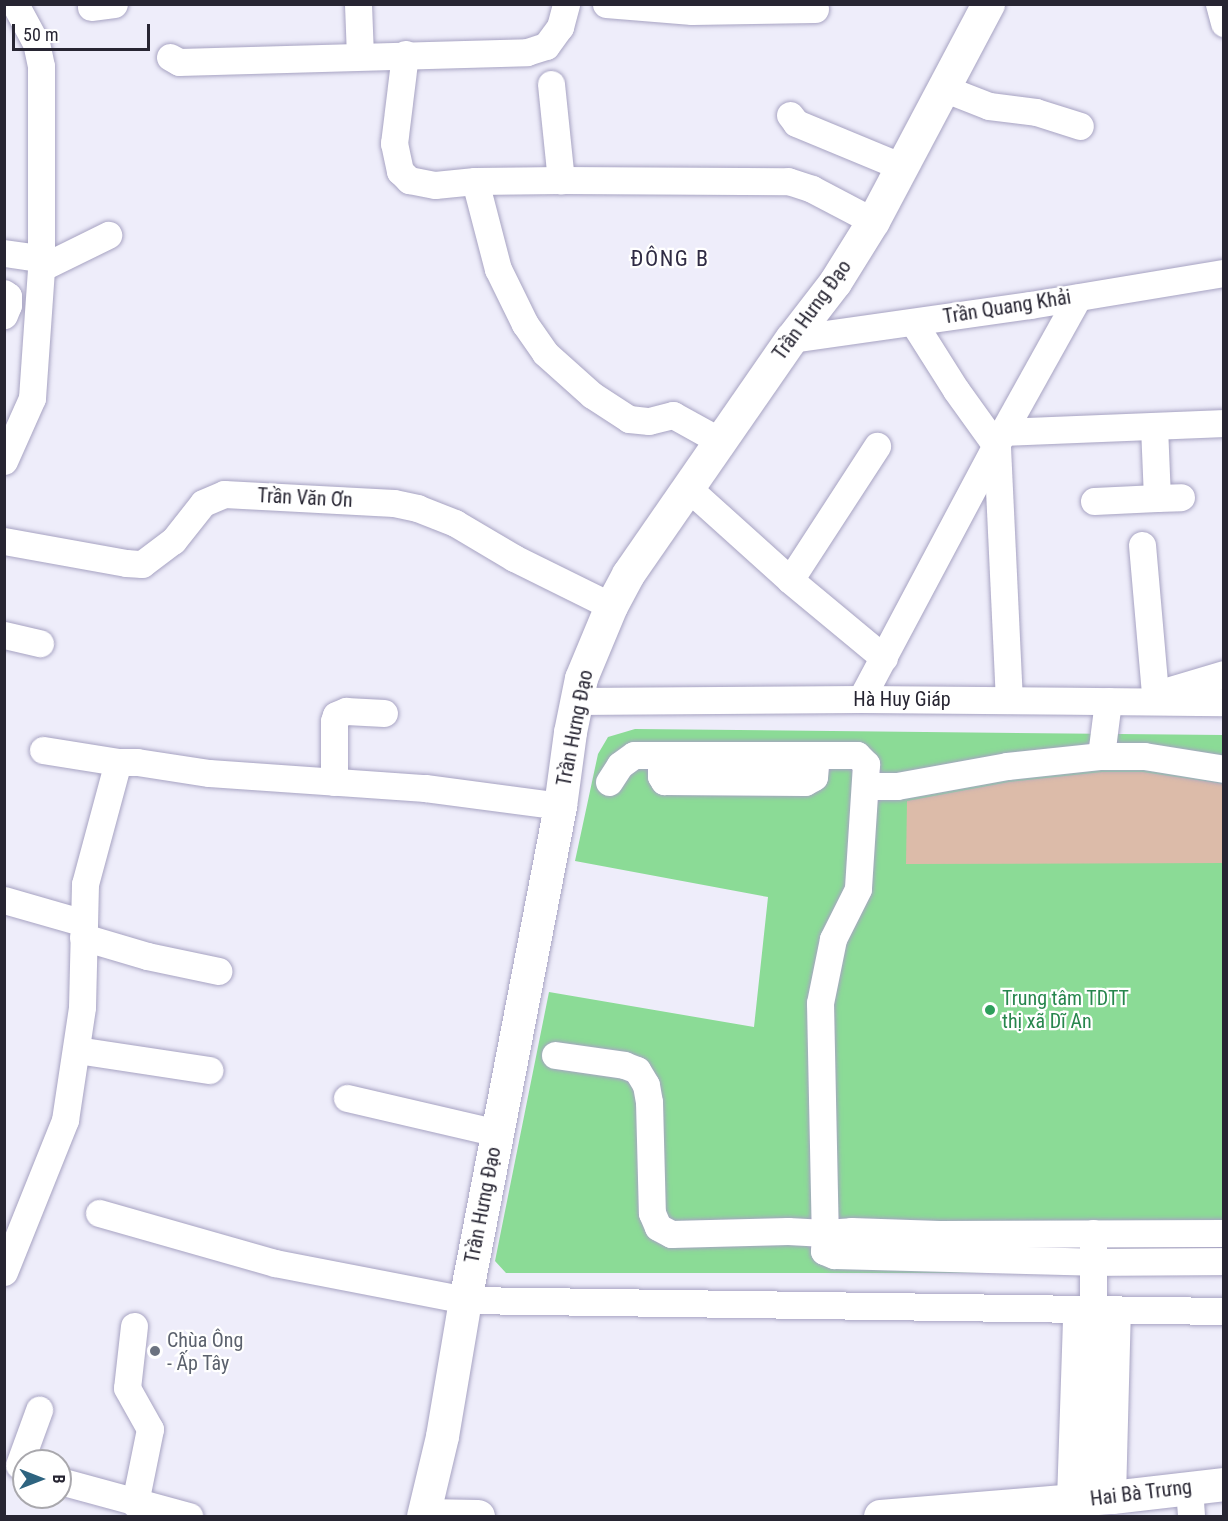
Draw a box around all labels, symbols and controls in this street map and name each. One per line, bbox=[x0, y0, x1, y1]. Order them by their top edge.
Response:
scale bar bbox=[15, 12, 153, 50]
text: 50 m bbox=[23, 24, 58, 45]
district label: ĐÔNG B bbox=[631, 246, 709, 272]
street label: Trần Hưng Đạo bbox=[768, 255, 856, 365]
street label: Trần Quang Khải bbox=[941, 285, 1073, 329]
street label: Trần Văn Ơn bbox=[257, 484, 353, 512]
street label: Trần Hưng Đạo bbox=[552, 668, 598, 788]
street label: Hà Huy Giáp bbox=[853, 687, 951, 711]
place label: Trung tâm TDTT thị xã Dĩ An bbox=[1002, 987, 1129, 1034]
marker: Trung tâm TDTT thị xã Dĩ An bbox=[983, 1003, 997, 1017]
street label: Trần Hưng Đạo bbox=[460, 1145, 506, 1265]
place label: Chùa Ông - Ấp Tây bbox=[167, 1328, 243, 1375]
marker: Chùa Ông - Ấp Tây bbox=[148, 1344, 162, 1358]
north arrow bbox=[12, 1449, 72, 1509]
text: B bbox=[49, 1475, 68, 1483]
street label: Hai Bà Trưng bbox=[1089, 1475, 1193, 1511]

